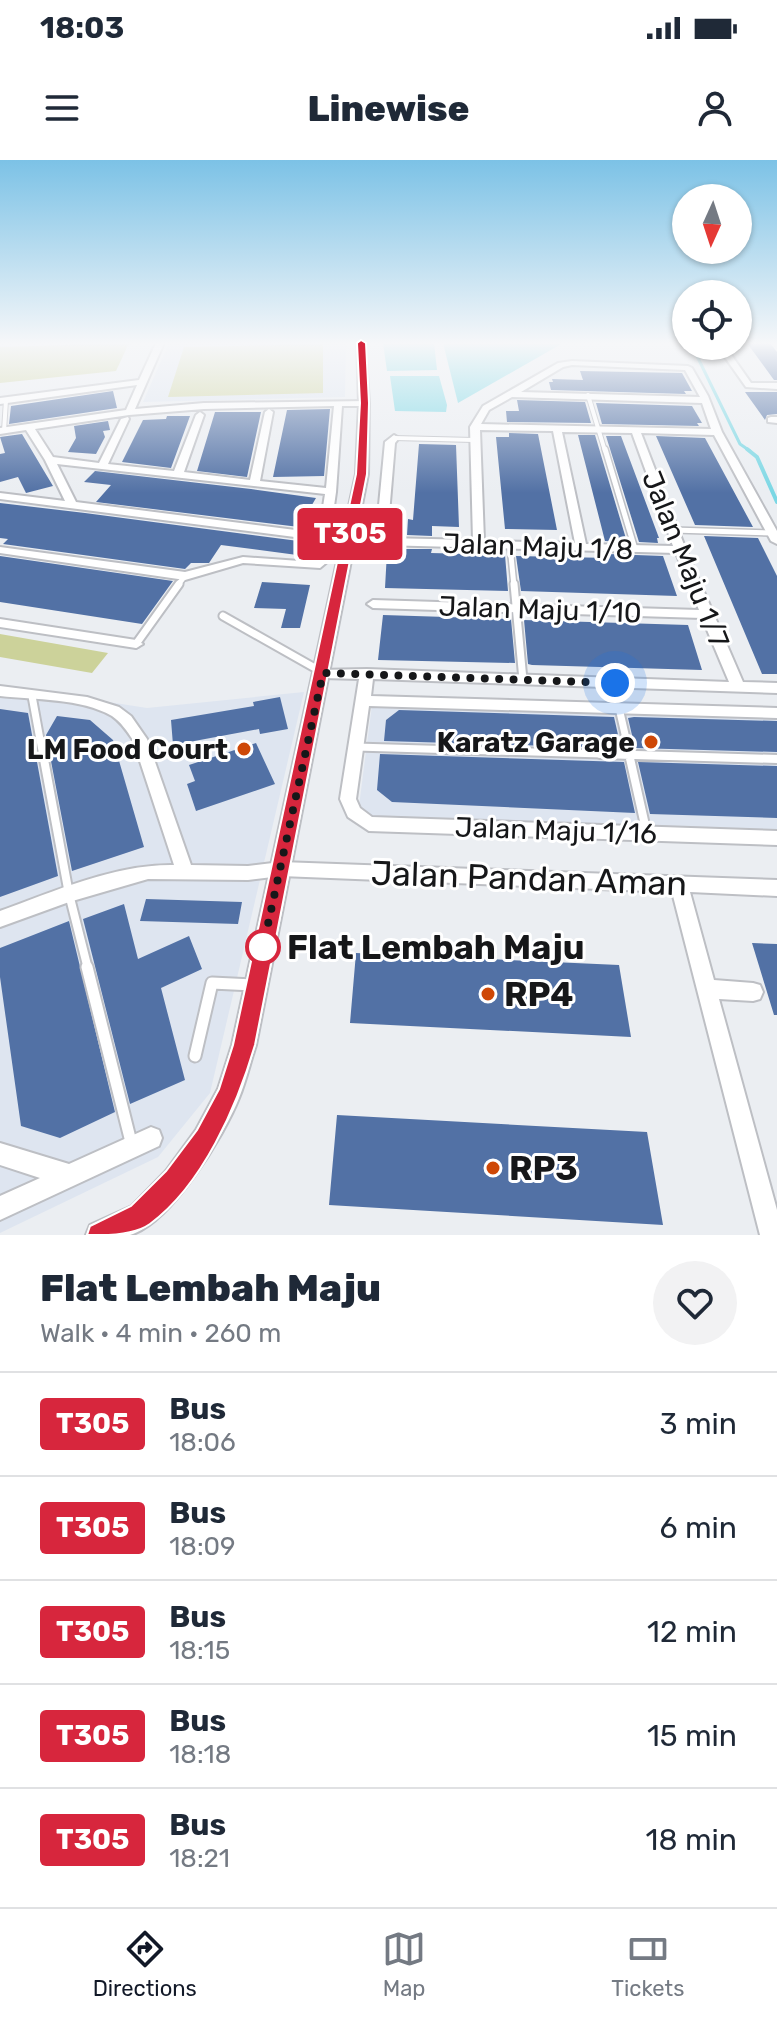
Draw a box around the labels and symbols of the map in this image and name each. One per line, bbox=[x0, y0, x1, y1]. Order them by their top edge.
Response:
north arrow bbox=[672, 184, 752, 264]
street label: Jalan Maju 1/7 bbox=[635, 466, 736, 652]
line badge: T305 bbox=[294, 508, 406, 560]
street label: Jalan Maju 1/8 bbox=[442, 527, 634, 566]
street label: Jalan Maju 1/10 bbox=[438, 589, 642, 630]
your location bbox=[595, 663, 635, 703]
place label: Karatz Garage bbox=[437, 726, 635, 759]
place label: LM Food Court bbox=[27, 733, 228, 766]
marker: Karatz Garage bbox=[642, 733, 660, 751]
marker: LM Food Court bbox=[235, 740, 253, 758]
street label: Jalan Maju 1/16 bbox=[454, 810, 658, 851]
street label: Jalan Pandan Aman bbox=[370, 852, 688, 905]
place label: Flat Lembah Maju bbox=[287, 927, 585, 968]
marker: Flat Lembah Maju bbox=[246, 930, 280, 964]
place label: RP4 bbox=[504, 974, 573, 1015]
marker: RP4 bbox=[479, 985, 497, 1003]
place label: RP3 bbox=[509, 1148, 578, 1189]
marker: RP3 bbox=[484, 1159, 502, 1177]

